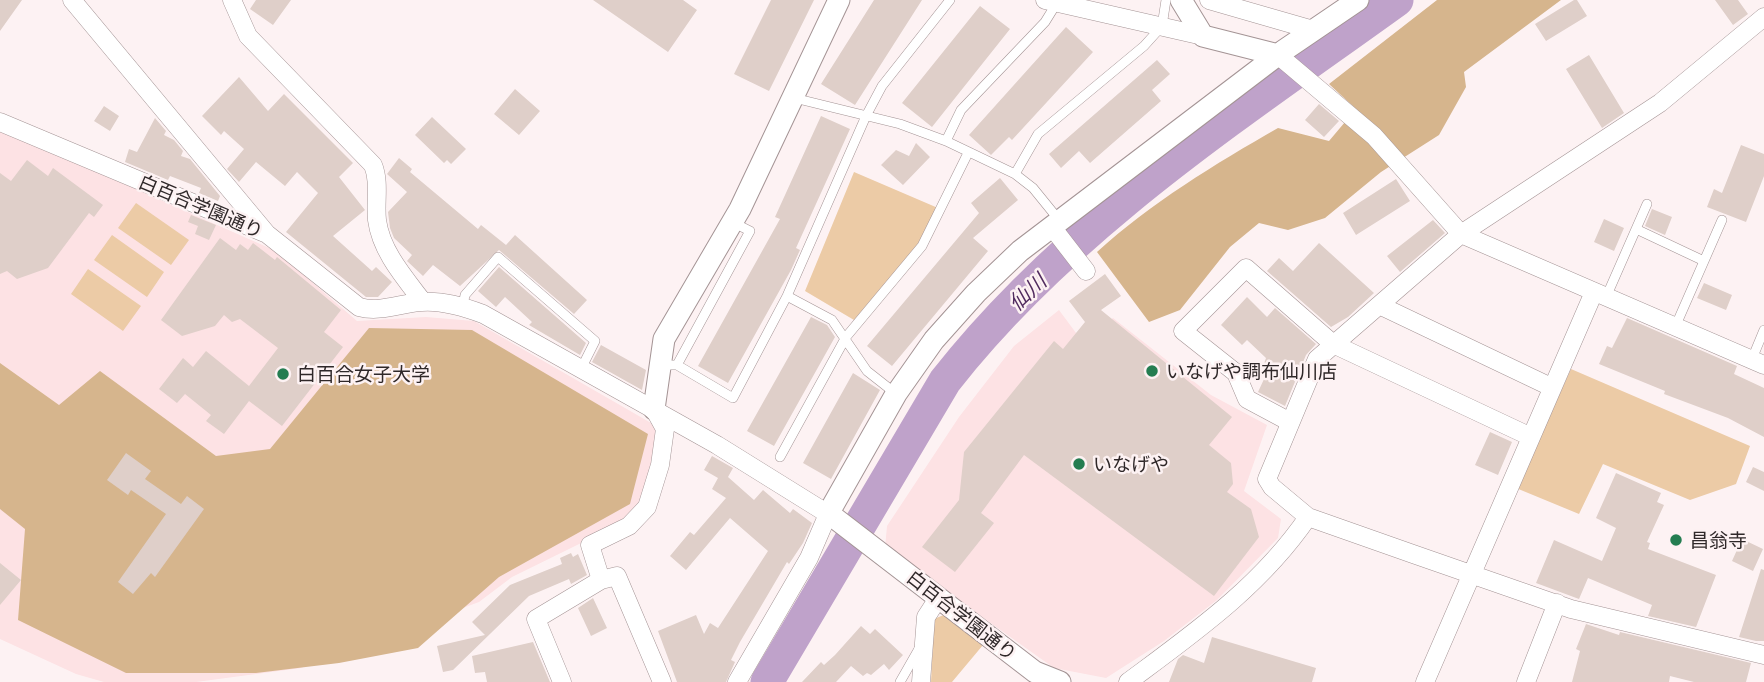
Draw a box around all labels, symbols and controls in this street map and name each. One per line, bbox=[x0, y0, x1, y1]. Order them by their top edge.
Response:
street label: 白百合学園通り bbox=[135, 170, 267, 242]
water label: 仙川 bbox=[1003, 268, 1051, 316]
place label: いなげや調布仙川店 bbox=[1166, 360, 1337, 382]
place label: 白百合女子大学 bbox=[297, 363, 430, 385]
marker: いなげや調布仙川店 bbox=[1144, 363, 1160, 379]
marker: 白百合女子大学 bbox=[275, 366, 291, 382]
place label: いなげや bbox=[1093, 453, 1169, 475]
marker: いなげや bbox=[1071, 456, 1087, 472]
place label: 昌翁寺 bbox=[1690, 529, 1747, 551]
marker: 昌翁寺 bbox=[1668, 532, 1684, 548]
street label: 白百合学園通り bbox=[903, 565, 1021, 665]

